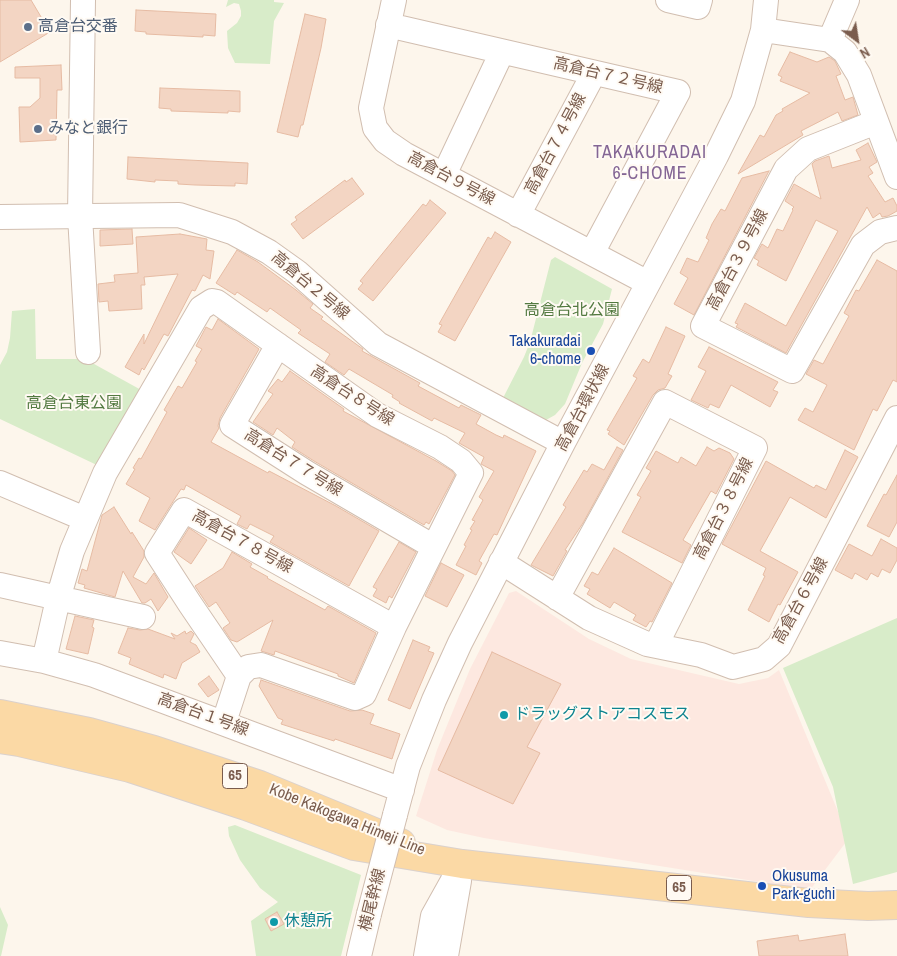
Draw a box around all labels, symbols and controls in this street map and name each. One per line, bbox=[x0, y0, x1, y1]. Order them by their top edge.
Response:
north arrow bbox=[832, 15, 882, 65]
place label: 高倉台交番 bbox=[38, 17, 118, 37]
marker: 高倉台交番 bbox=[22, 21, 34, 33]
text: N bbox=[857, 43, 873, 63]
street label: 高倉台７２号線 bbox=[551, 54, 665, 98]
street label: 高倉台７４号線 bbox=[521, 90, 591, 198]
place label: みなと銀行 bbox=[48, 119, 128, 139]
marker: みなと銀行 bbox=[32, 123, 44, 135]
district label: TAKAKURADAI 6-CHOME bbox=[592, 142, 708, 184]
street label: 高倉台９号線 bbox=[404, 148, 498, 210]
street label: 高倉台３９号線 bbox=[703, 206, 773, 314]
street label: 高倉台２号線 bbox=[267, 248, 353, 324]
park label: 高倉台北公園 bbox=[524, 301, 620, 321]
place label: Takakuradai 6-chome bbox=[509, 332, 581, 370]
marker: Takakuradai 6-chome bbox=[585, 345, 597, 357]
street label: 高倉台環状線 bbox=[552, 361, 614, 455]
street label: 高倉台８号線 bbox=[307, 362, 397, 430]
park label: 高倉台東公園 bbox=[26, 394, 122, 414]
street label: 高倉台７７号線 bbox=[240, 425, 346, 501]
street label: 高倉台３８号線 bbox=[690, 455, 758, 563]
street label: 高倉台７８号線 bbox=[188, 506, 296, 578]
street label: 高倉台６号線 bbox=[769, 554, 833, 648]
street label: 高倉台１号線 bbox=[155, 690, 251, 740]
place label: ドラッグストアコスモス bbox=[514, 705, 690, 725]
marker: ドラッグストアコスモス bbox=[498, 709, 510, 721]
road number: 65 bbox=[222, 764, 248, 788]
street label: Kobe Kakogawa Himeji Line bbox=[266, 780, 428, 860]
street label: 横尾幹線 bbox=[356, 867, 390, 933]
place label: Okusuma Park-guchi bbox=[772, 867, 835, 905]
road number: 65 bbox=[666, 876, 692, 900]
marker: Okusuma Park-guchi bbox=[756, 880, 768, 892]
place label: 休憩所 bbox=[284, 912, 332, 932]
marker: 休憩所 bbox=[268, 916, 280, 928]

